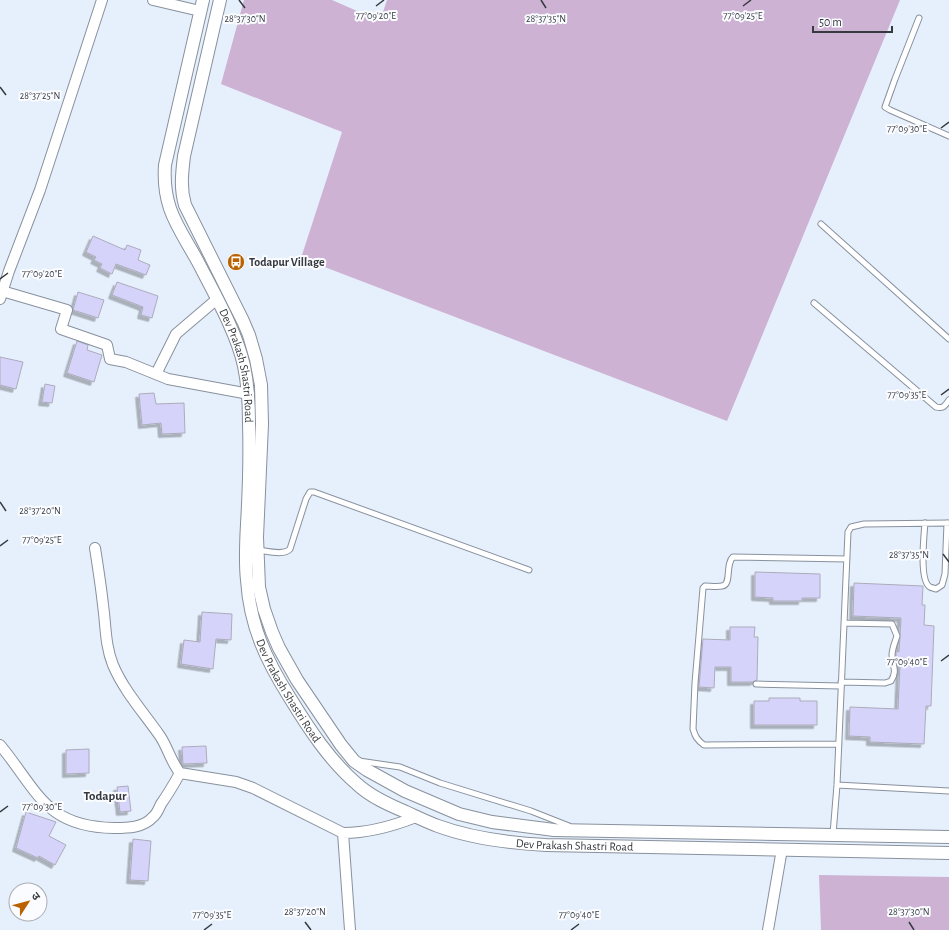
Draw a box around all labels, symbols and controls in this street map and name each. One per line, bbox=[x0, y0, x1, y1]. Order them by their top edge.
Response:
scale bar bbox=[813, 8, 892, 34]
text: 77°09'20"E bbox=[356, 11, 396, 21]
text: 77°09'25"E bbox=[723, 11, 763, 21]
text: 28°37'30"N bbox=[224, 14, 266, 24]
text: 28°37'35"N bbox=[526, 14, 566, 24]
text: 50 m bbox=[819, 16, 842, 28]
text: 28°37'25"N bbox=[20, 91, 60, 101]
text: 77°09'30"E bbox=[887, 124, 927, 134]
bus stop icon: Todapur Village bbox=[226, 252, 246, 272]
place label: Todapur Village bbox=[249, 256, 325, 268]
text: 77°09'20"E bbox=[22, 269, 62, 279]
street label: Dev Prakash Shastri Road bbox=[217, 307, 255, 423]
text: 77°09'35"E bbox=[888, 390, 927, 400]
text: 28°37'20"N bbox=[19, 506, 61, 516]
text: 77°09'25"E bbox=[22, 535, 62, 545]
text: 28°37'35"N bbox=[889, 550, 929, 560]
street label: Dev Prakash Shastri Road bbox=[254, 637, 323, 744]
text: 77°09'40"E bbox=[887, 657, 927, 667]
district label: Todapur bbox=[83, 790, 127, 803]
text: 77°09'30"E bbox=[22, 802, 62, 812]
street label: Dev Prakash Shastri Road bbox=[515, 837, 633, 853]
north arrow bbox=[8, 882, 48, 922]
text: उ bbox=[29, 891, 42, 903]
text: 28°37'20"N bbox=[284, 907, 326, 917]
text: 28°37'30"N bbox=[888, 907, 930, 917]
text: 77°09'35"E bbox=[193, 910, 232, 920]
text: 77°09'40"E bbox=[559, 910, 599, 920]

